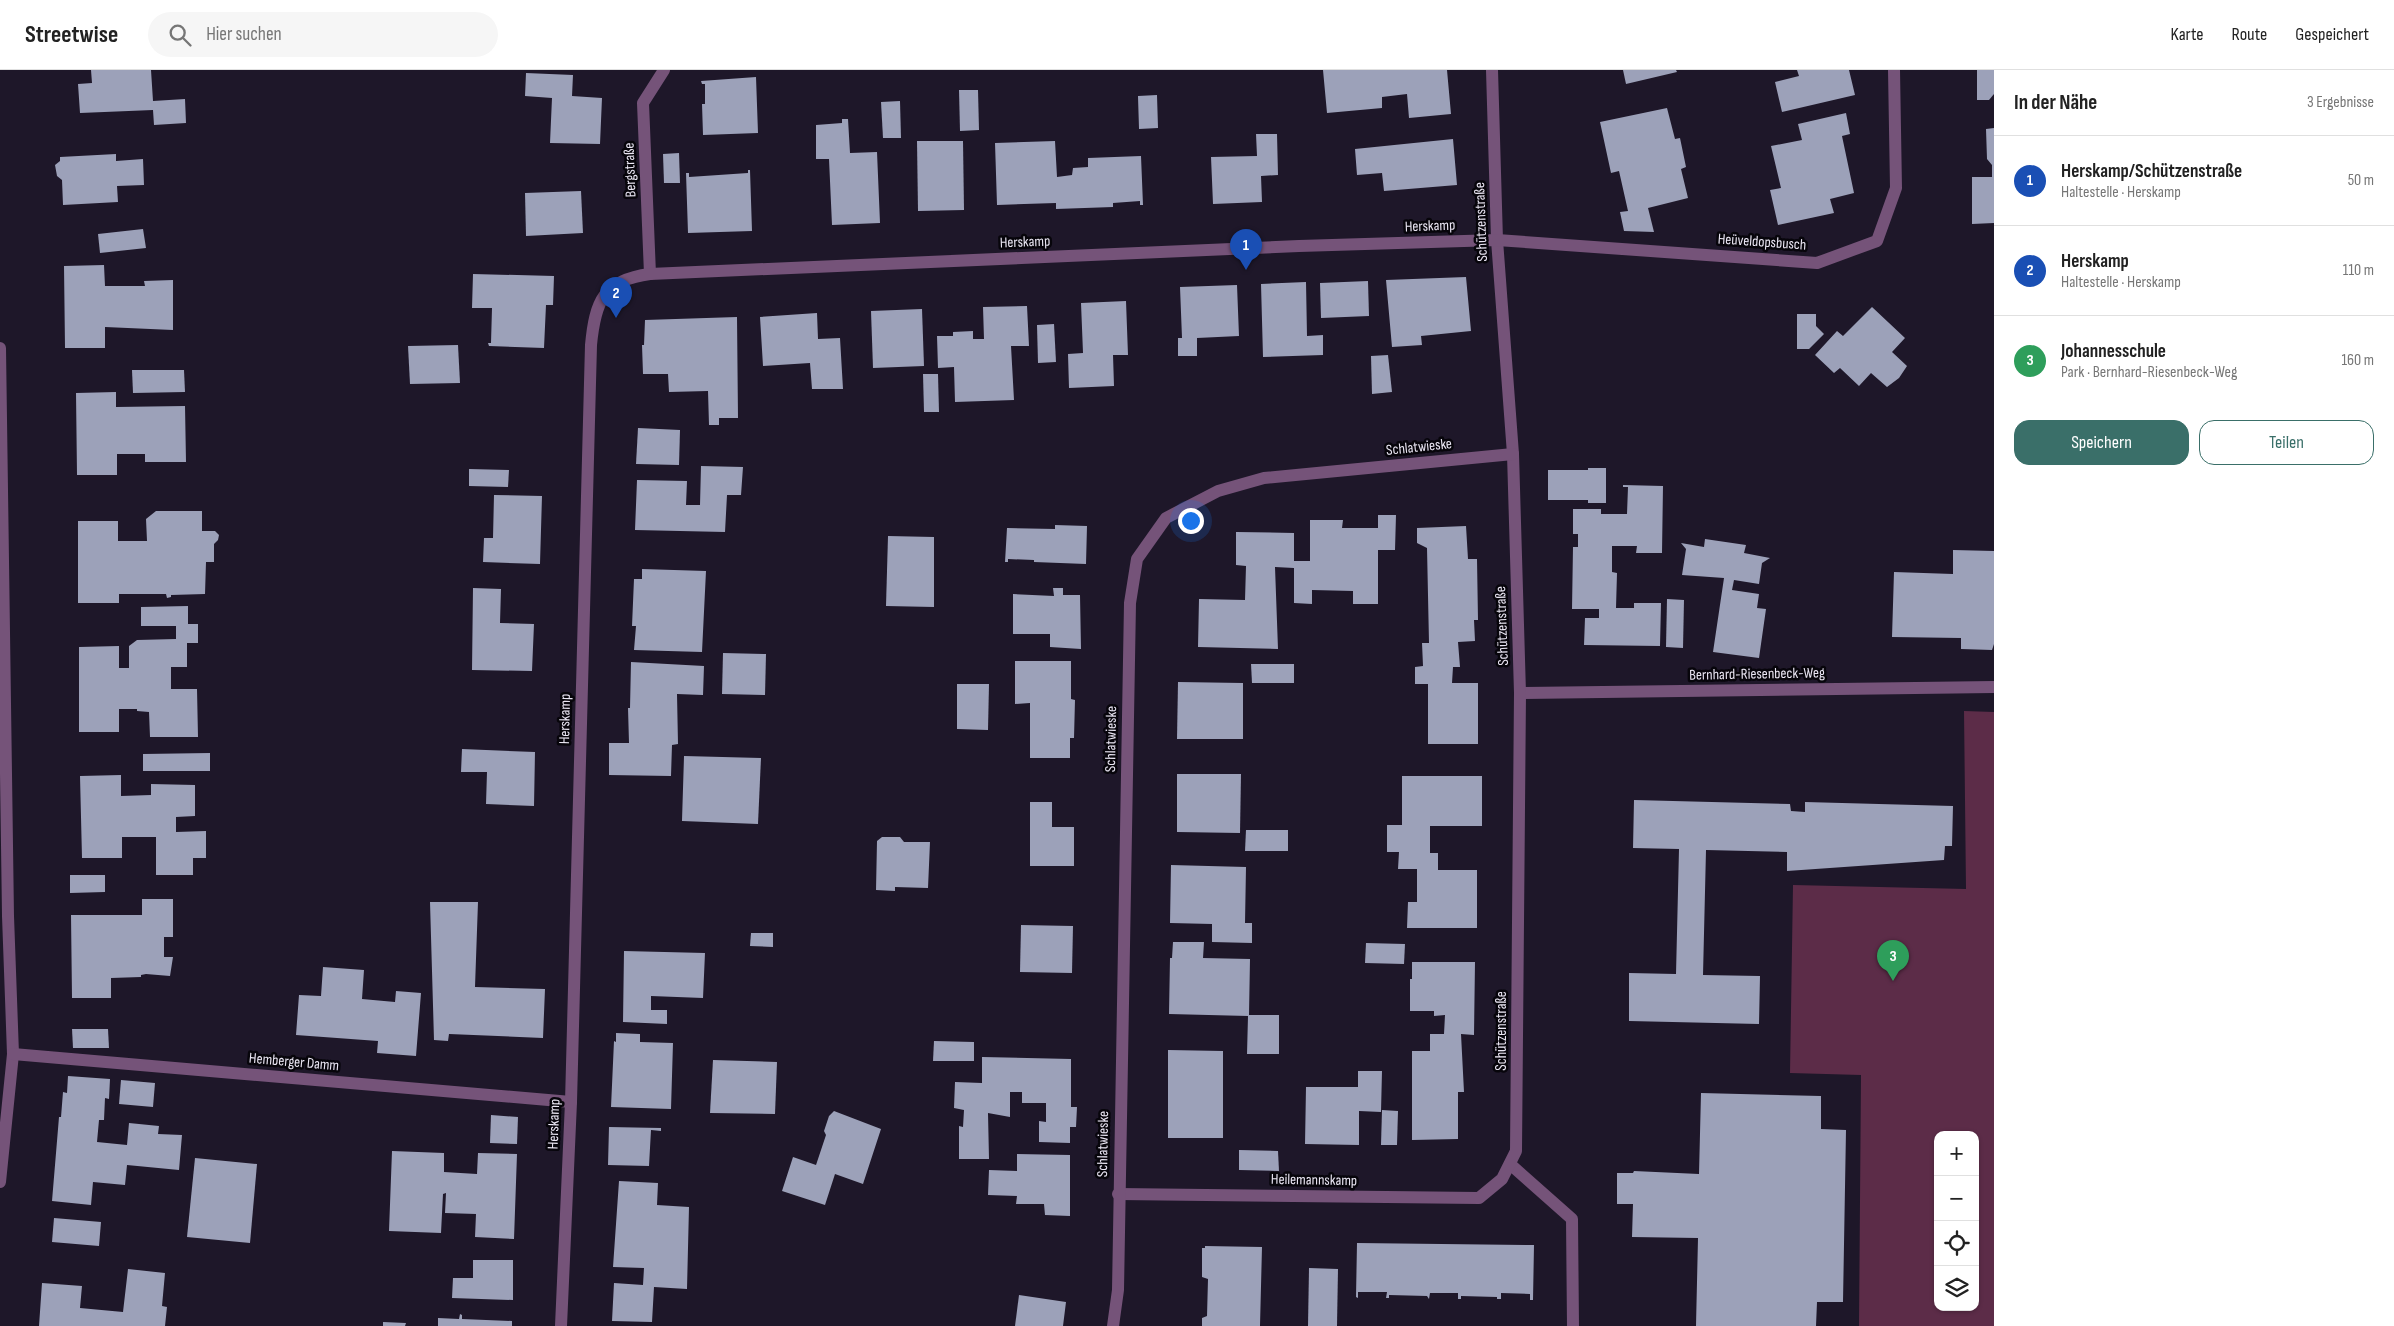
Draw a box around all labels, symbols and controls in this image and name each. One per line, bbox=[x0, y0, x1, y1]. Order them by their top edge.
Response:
search box bbox=[148, 12, 498, 57]
text: Streetwise bbox=[25, 20, 118, 49]
icon: search bbox=[166, 21, 194, 49]
text: Hier suchen bbox=[206, 23, 282, 46]
text: Karte bbox=[2171, 24, 2204, 45]
text: Route bbox=[2232, 24, 2267, 45]
text: Gespeichert bbox=[2295, 24, 2369, 45]
text: In der Nähe bbox=[2014, 90, 2097, 115]
text: 3 Ergebnisse bbox=[2307, 93, 2374, 112]
street label: Bergstraße bbox=[620, 142, 640, 198]
text: Herskamp/Schützenstraße bbox=[2061, 160, 2242, 183]
text: 1 bbox=[2027, 171, 2033, 190]
text: 50 m bbox=[2348, 171, 2374, 190]
street label: Schützenstraße bbox=[1470, 182, 1492, 262]
text: Haltestelle · Herskamp bbox=[2061, 183, 2181, 202]
street label: Herskamp bbox=[1404, 216, 1456, 236]
pin: 1 bbox=[1230, 229, 1262, 270]
street label: Heüveldopsbusch bbox=[1717, 229, 1807, 255]
street label: Herskamp bbox=[999, 232, 1051, 252]
text: Herskamp bbox=[2061, 250, 2129, 273]
text: 2 bbox=[2026, 261, 2034, 280]
text: 110 m bbox=[2343, 261, 2374, 280]
text: Haltestelle · Herskamp bbox=[2061, 273, 2181, 292]
pin: 2 bbox=[600, 277, 632, 318]
text: Johannesschule bbox=[2061, 340, 2166, 363]
text: 3 bbox=[2026, 351, 2034, 370]
text: 160 m bbox=[2341, 351, 2374, 370]
text: Park · Bernhard-Riesenbeck-Weg bbox=[2061, 363, 2237, 382]
button: Speichern bbox=[2014, 420, 2189, 465]
button: Teilen bbox=[2199, 420, 2374, 465]
street label: Schlatwieske bbox=[1385, 434, 1453, 460]
your location bbox=[1178, 508, 1204, 534]
street label: Schützenstraße bbox=[1491, 586, 1513, 666]
street label: Bernhard-Riesenbeck-Weg bbox=[1689, 663, 1825, 685]
street label: Herskamp bbox=[555, 694, 575, 744]
street label: Schlatwieske bbox=[1101, 706, 1121, 772]
pin: 3 bbox=[1877, 940, 1909, 981]
street label: Schützenstraße bbox=[1492, 991, 1511, 1071]
street label: Hemberger Damm bbox=[248, 1049, 340, 1075]
street label: Herskamp bbox=[544, 1098, 564, 1150]
street label: Schlatwieske bbox=[1093, 1111, 1113, 1177]
map controls bbox=[1934, 1131, 1979, 1311]
button: + bbox=[1934, 1131, 1979, 1176]
street label: Heilemannskamp bbox=[1271, 1170, 1357, 1190]
button: − bbox=[1934, 1176, 1979, 1221]
button: locate bbox=[1934, 1221, 1979, 1266]
button: layers bbox=[1934, 1266, 1979, 1311]

